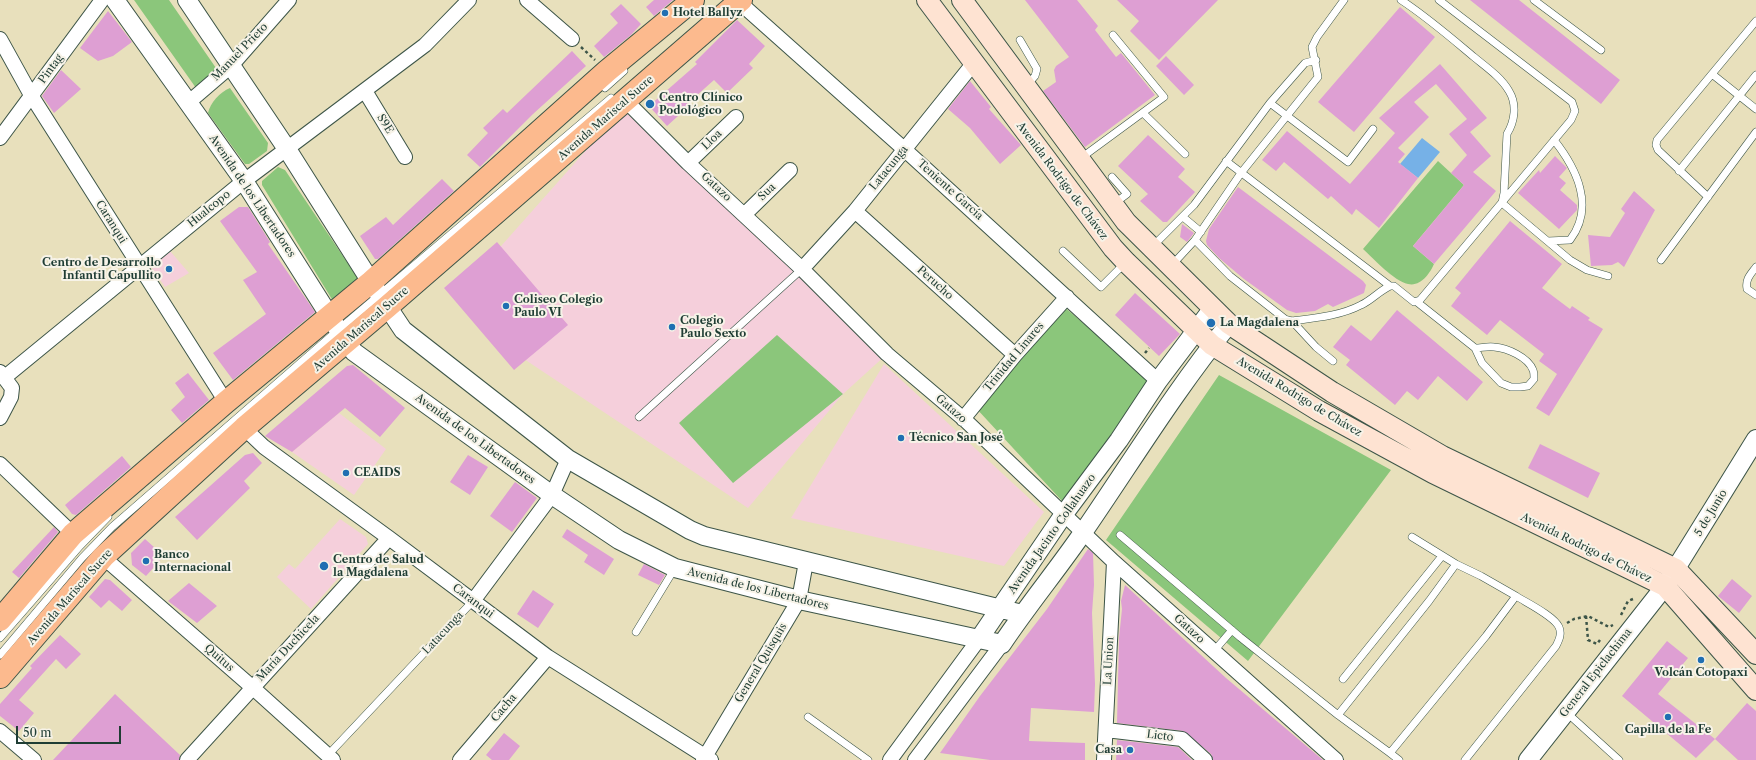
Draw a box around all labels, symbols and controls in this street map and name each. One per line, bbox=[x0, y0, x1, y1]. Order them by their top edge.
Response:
place label: Hotel Ballyz bbox=[673, 6, 743, 20]
marker: Hotel Ballyz bbox=[660, 8, 670, 18]
street label: Manuel Prieto bbox=[209, 20, 271, 84]
street label: Pintag bbox=[36, 52, 66, 86]
street label: Avenida Mariscal Sucre bbox=[556, 73, 656, 163]
place label: Centro Clínico Podológico bbox=[659, 91, 743, 117]
marker: Centro Clínico Podológico bbox=[644, 98, 656, 110]
street label: S9E bbox=[374, 112, 396, 136]
street label: Avenida Rodrigo de Chávez bbox=[1013, 120, 1111, 242]
street label: Lloa bbox=[699, 127, 725, 153]
street label: Avenida de los Libertadores bbox=[206, 132, 298, 260]
street label: Latacunga bbox=[867, 143, 911, 193]
street label: Teniente García bbox=[914, 157, 986, 223]
street label: Gatazo bbox=[698, 170, 734, 204]
street label: Sua bbox=[756, 181, 778, 203]
street label: Hualcopo bbox=[185, 188, 233, 230]
street label: Caranqui bbox=[93, 198, 129, 246]
place label: Centro de Desarrollo Infantil Capullito bbox=[42, 256, 161, 282]
street label: Perucho bbox=[914, 263, 956, 303]
marker: Centro de Desarrollo Infantil Capullito bbox=[164, 264, 174, 274]
street label: Avenida Mariscal Sucre bbox=[311, 284, 411, 374]
place label: Coliseo Colegio Paulo VI bbox=[514, 293, 603, 319]
marker: Coliseo Colegio Paulo VI bbox=[501, 301, 511, 311]
place label: Colegio Paulo Sexto bbox=[680, 314, 746, 340]
place label: La Magdalena bbox=[1220, 316, 1299, 330]
marker: La Magdalena bbox=[1205, 317, 1217, 329]
street label: Trinidad Linares bbox=[981, 320, 1047, 394]
marker: Colegio Paulo Sexto bbox=[667, 322, 677, 332]
street label: Avenida Rodrigo de Chávez bbox=[1234, 354, 1364, 440]
street label: Avenida de los Libertadores bbox=[412, 391, 538, 487]
street label: Gatazo bbox=[933, 392, 969, 426]
place label: Técnico San José bbox=[909, 431, 1003, 445]
marker: Técnico San José bbox=[896, 433, 906, 443]
place label: CEAIDS bbox=[354, 466, 401, 480]
marker: CEAIDS bbox=[341, 468, 351, 478]
street label: Avenida Jacinto Collahuazo bbox=[1005, 471, 1099, 597]
street label: 5 de Junio bbox=[1692, 487, 1730, 539]
street label: Avenida Rodrigo de Chávez bbox=[1518, 511, 1654, 585]
street label: Avenida Mariscal Sucre bbox=[25, 547, 115, 647]
place label: Banco Internacional bbox=[154, 548, 231, 574]
place label: Centro de Salud la Magdalena bbox=[333, 553, 424, 579]
marker: Banco Internacional bbox=[141, 556, 151, 566]
marker: Centro de Salud la Magdalena bbox=[318, 560, 330, 572]
street label: Avenida de los Libertadores bbox=[686, 565, 830, 613]
street label: Caranqui bbox=[450, 581, 496, 621]
street label: Latacunga bbox=[420, 609, 466, 657]
street label: María Duchicela bbox=[254, 612, 322, 684]
street label: Gatazo bbox=[1171, 612, 1207, 646]
street label: General Quisquis bbox=[732, 621, 790, 705]
street label: General Epiclachima bbox=[1557, 626, 1635, 720]
street label: La Union bbox=[1101, 637, 1117, 685]
street label: Quitus bbox=[202, 642, 236, 674]
marker: Volcán Cotopaxi bbox=[1696, 655, 1706, 665]
place label: Volcán Cotopaxi bbox=[1654, 666, 1748, 680]
street label: Cacha bbox=[488, 691, 520, 725]
marker: Capilla de la Fe bbox=[1663, 712, 1673, 722]
scale bar bbox=[18, 718, 123, 744]
place label: Capilla de la Fe bbox=[1625, 723, 1711, 737]
text: 50 m bbox=[23, 725, 52, 740]
street label: Licto bbox=[1146, 728, 1174, 744]
place label: Casa bbox=[1095, 743, 1122, 757]
marker: Casa bbox=[1125, 745, 1135, 755]

